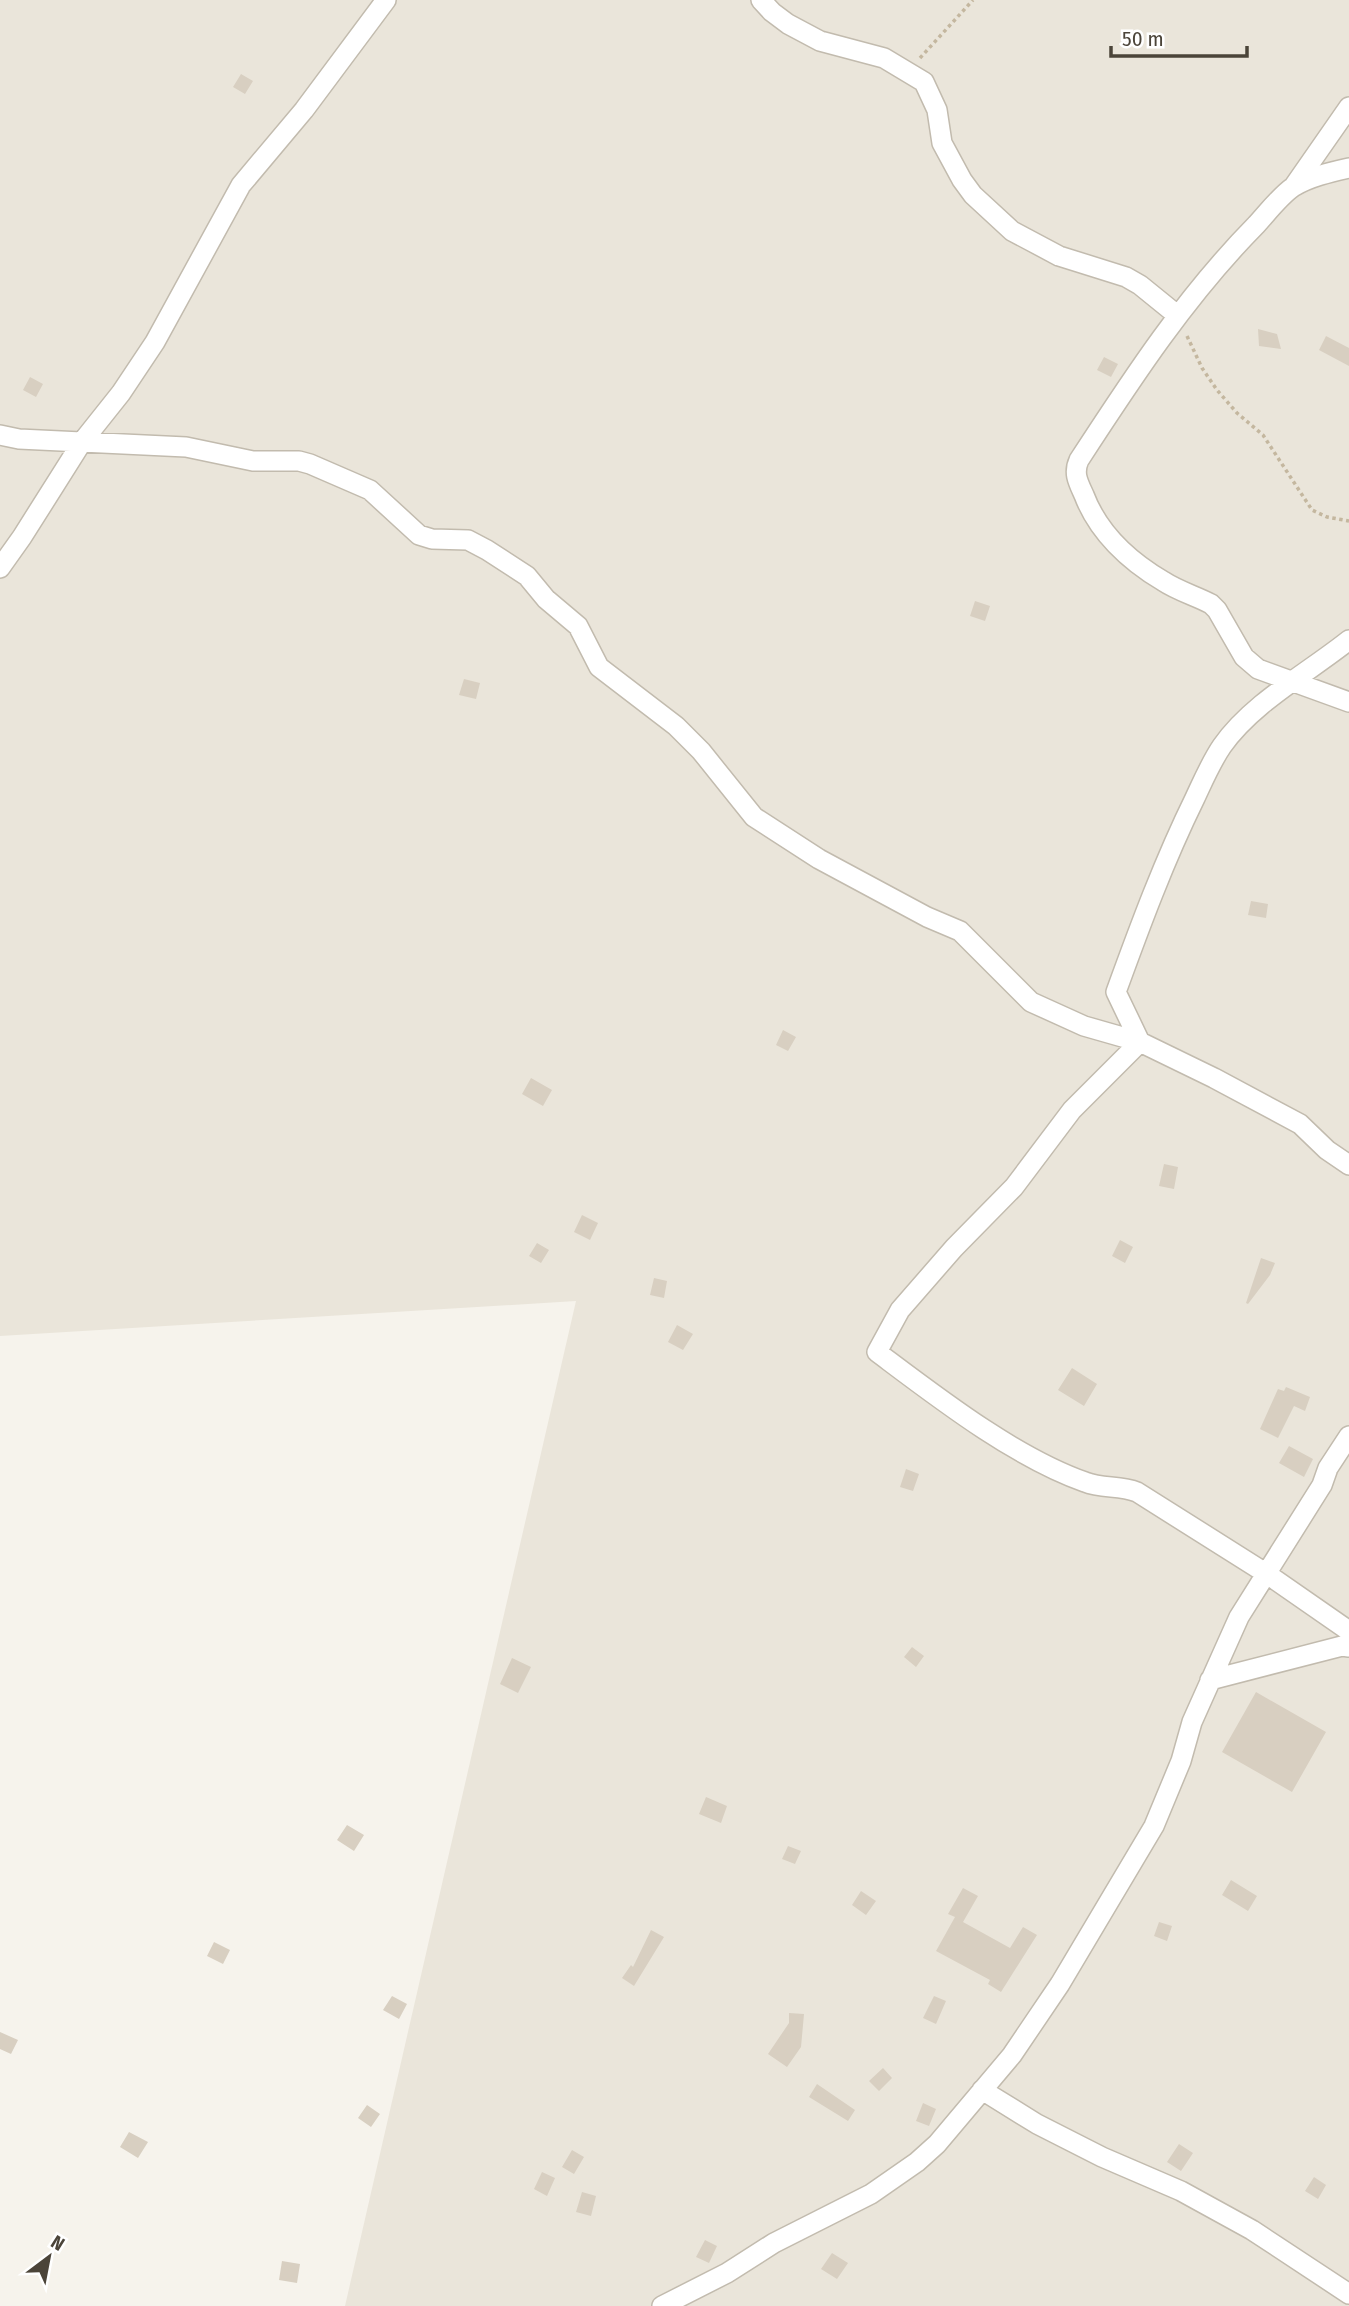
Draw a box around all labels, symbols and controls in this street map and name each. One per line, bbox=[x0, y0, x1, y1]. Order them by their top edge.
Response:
scale bar bbox=[1111, 14, 1248, 58]
text: 50 m bbox=[1122, 26, 1164, 52]
north arrow bbox=[14, 2222, 84, 2292]
text: N bbox=[47, 2230, 69, 2256]

